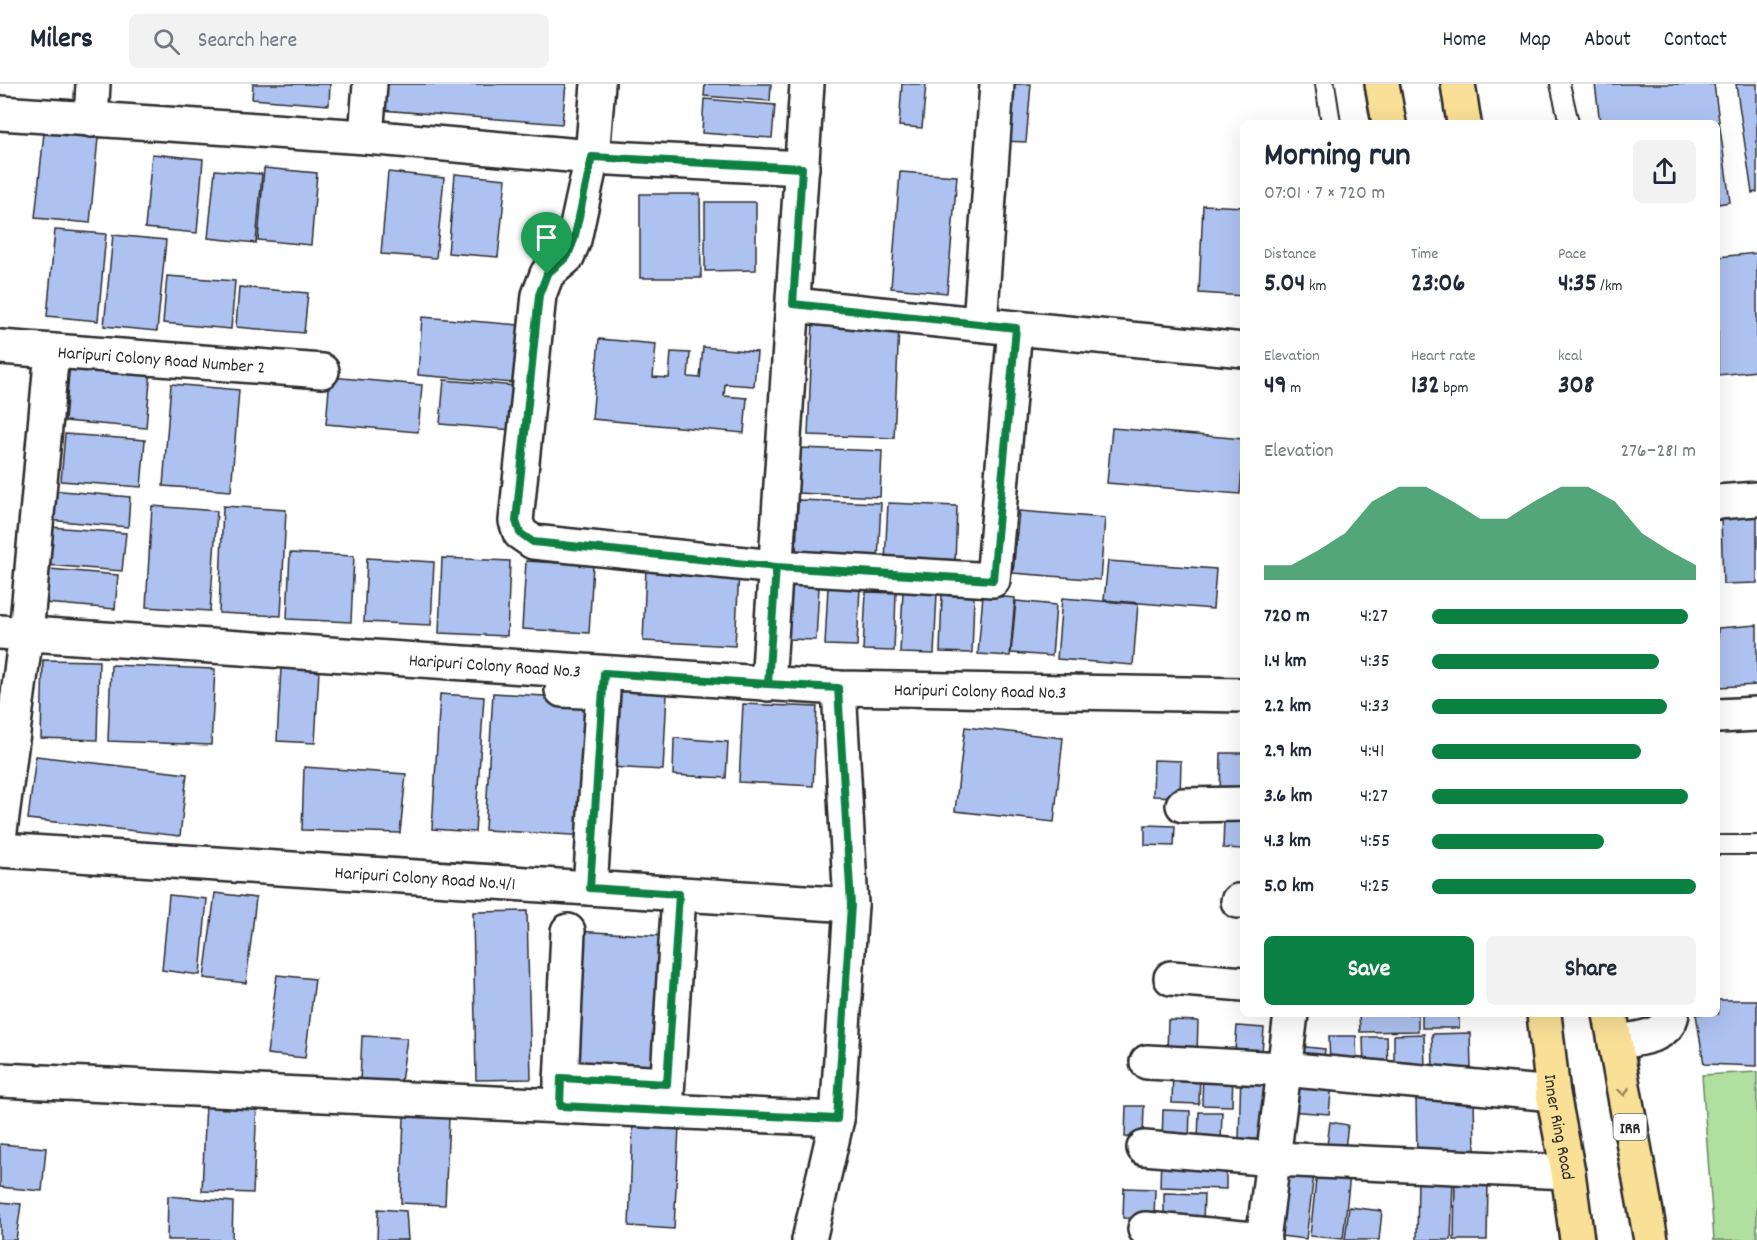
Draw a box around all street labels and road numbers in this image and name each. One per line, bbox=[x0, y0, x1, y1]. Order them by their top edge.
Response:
street label: Haripuri Colony Road Number 2 bbox=[57, 341, 266, 382]
street label: Haripuri Colony Road No.3 bbox=[408, 649, 582, 686]
street label: Haripuri Colony Road No.3 bbox=[894, 679, 1067, 707]
street label: Haripuri Colony Road No.4/1 bbox=[334, 862, 516, 898]
street label: Inner Ring Road bbox=[1536, 1073, 1579, 1182]
road number: IRR bbox=[1614, 1114, 1646, 1140]

